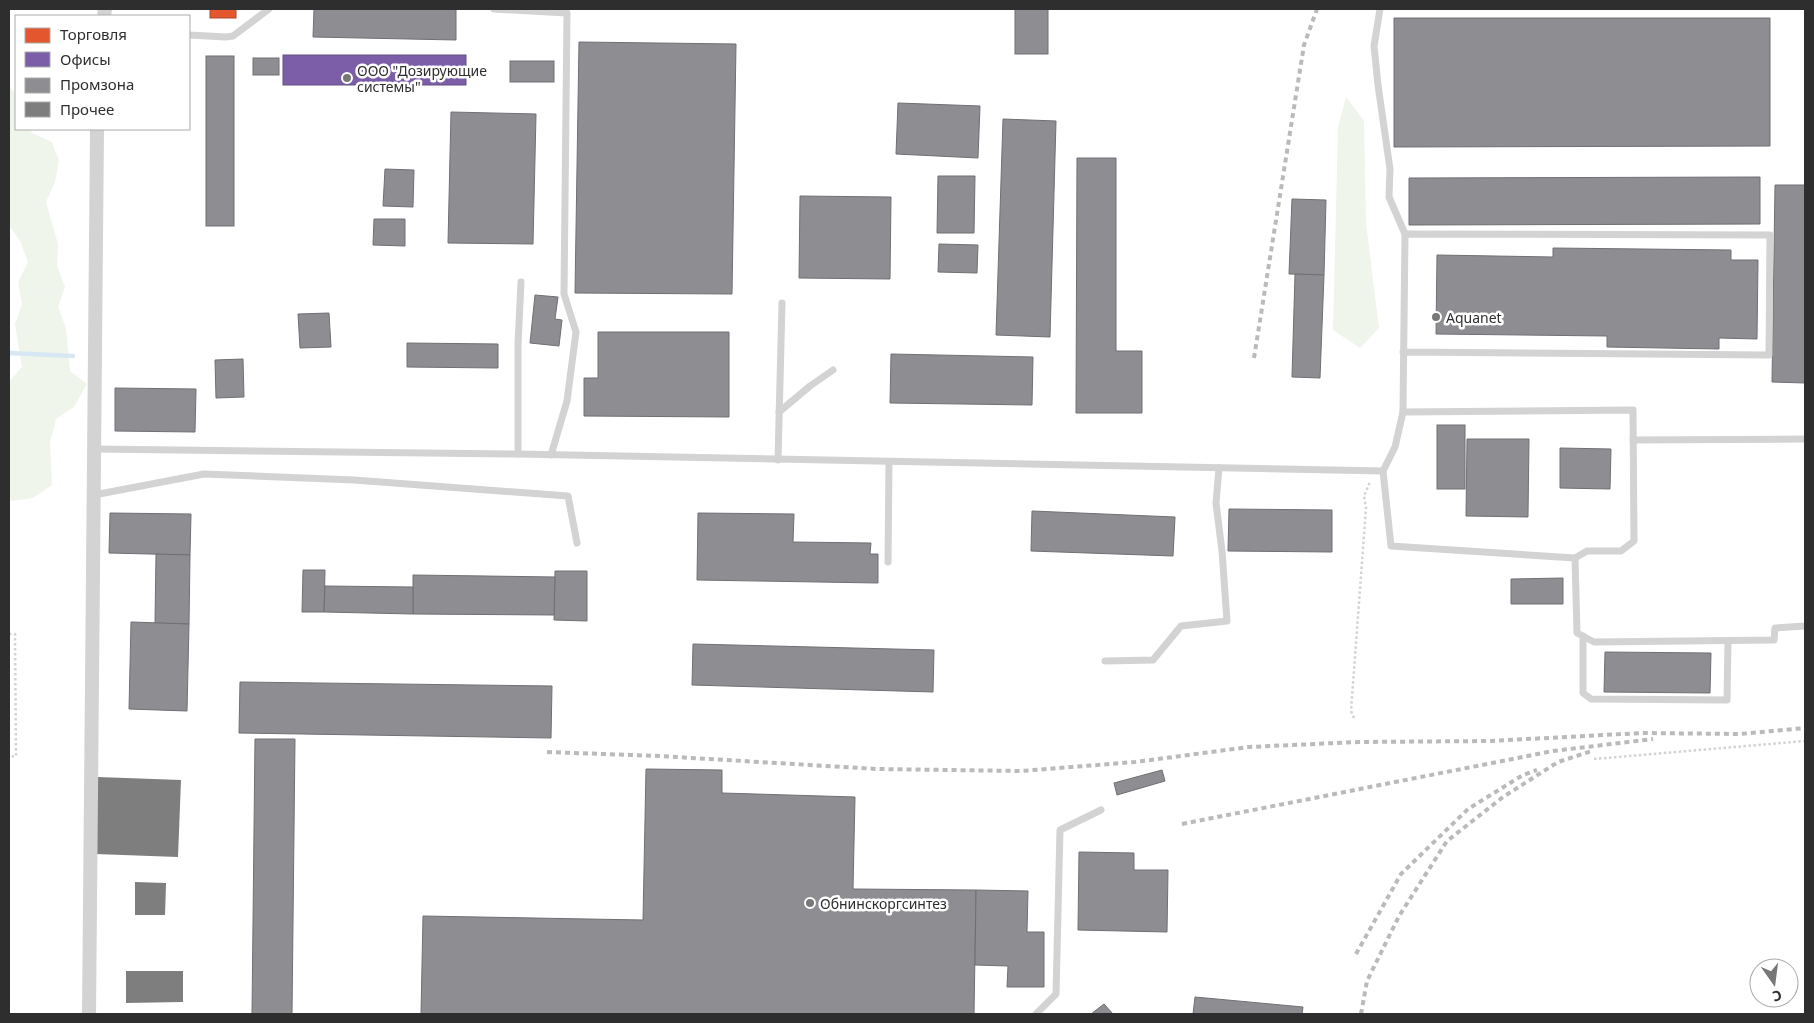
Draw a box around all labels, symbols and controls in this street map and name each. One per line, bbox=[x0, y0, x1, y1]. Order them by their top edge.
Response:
legend bbox=[15, 15, 190, 130]
text: Торговля bbox=[60, 24, 127, 44]
text: Офисы bbox=[60, 49, 111, 69]
place label: ООО "Дозирующие системы" bbox=[357, 61, 487, 96]
marker: ООО "Дозирующие системы" bbox=[341, 72, 353, 84]
text: Промзона bbox=[60, 74, 134, 94]
text: Прочее bbox=[60, 99, 114, 119]
place label: Aquanet bbox=[1446, 308, 1502, 327]
marker: Aquanet bbox=[1430, 311, 1442, 323]
place label: Обнинскоргсинтез bbox=[820, 894, 947, 913]
marker: Обнинскоргсинтез bbox=[804, 897, 816, 909]
north arrow bbox=[1749, 958, 1799, 1008]
text: С bbox=[1771, 986, 1784, 1006]

